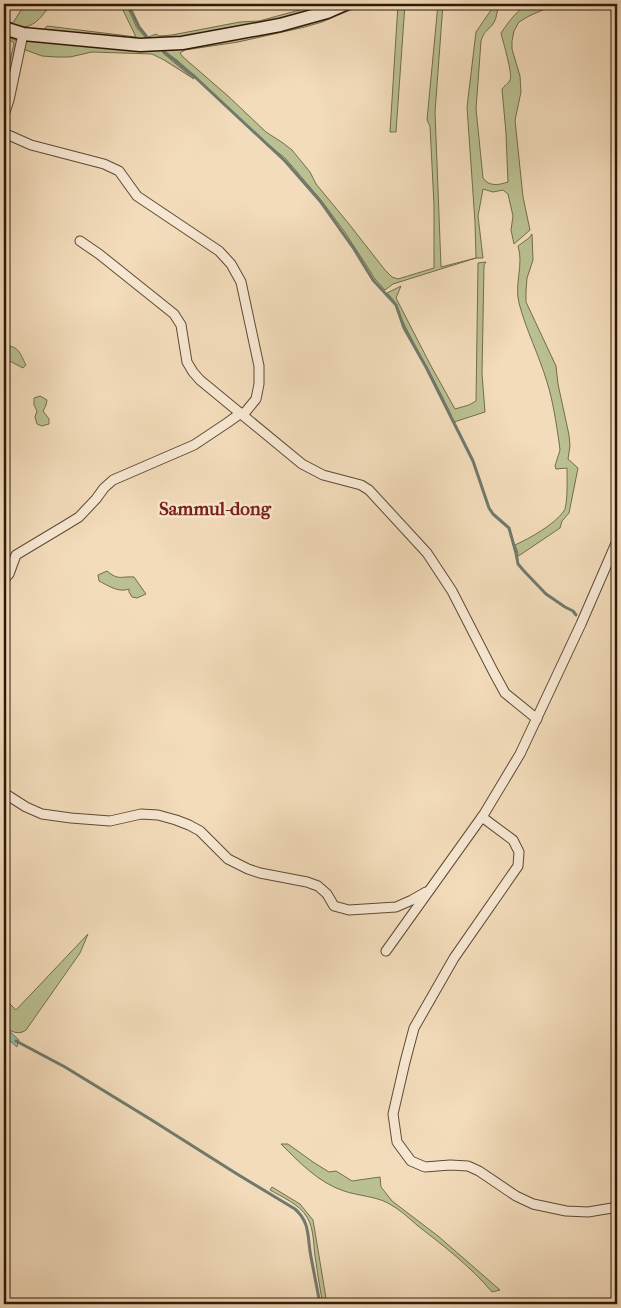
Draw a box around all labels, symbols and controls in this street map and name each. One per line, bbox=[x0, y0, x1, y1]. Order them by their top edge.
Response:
district label: Sammul-dong bbox=[159, 498, 272, 520]

